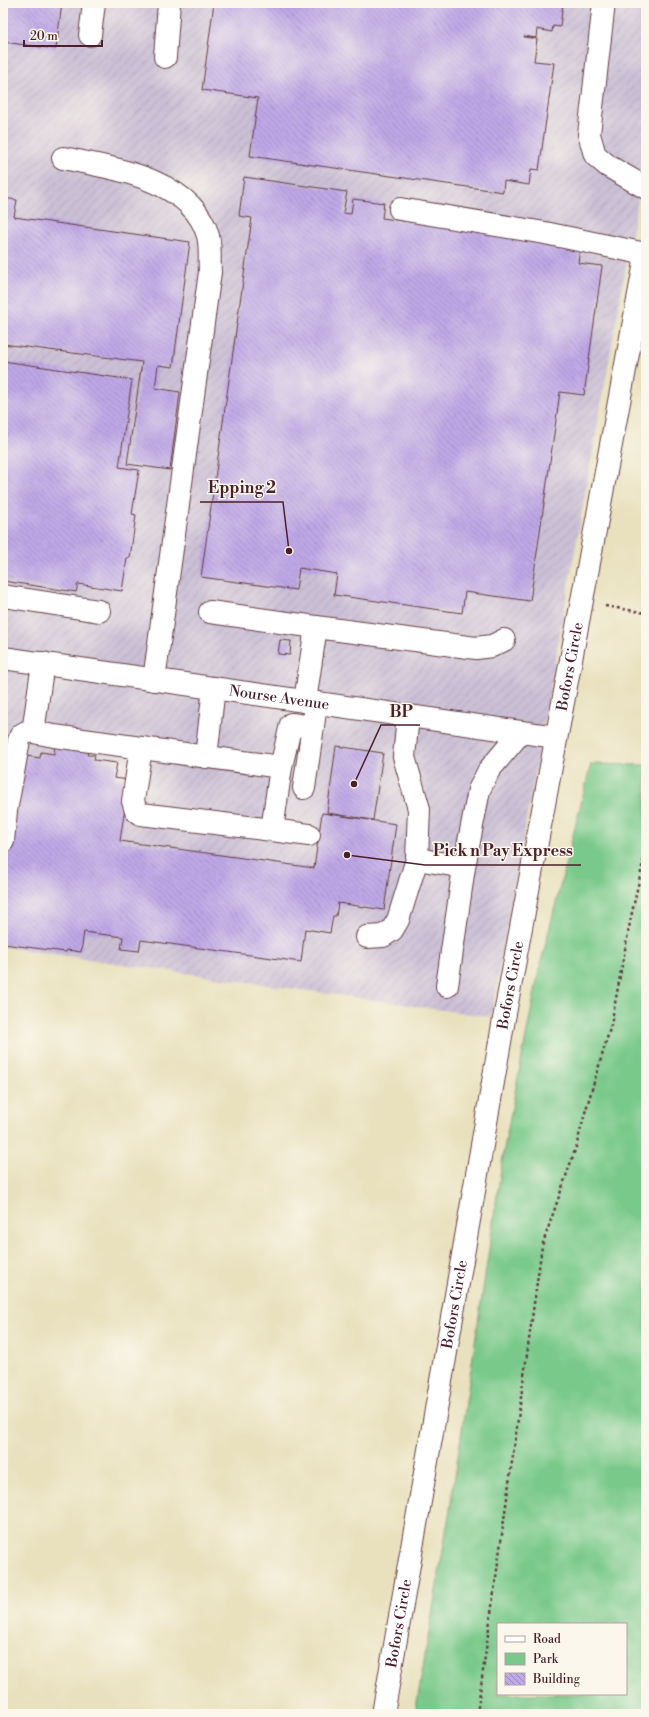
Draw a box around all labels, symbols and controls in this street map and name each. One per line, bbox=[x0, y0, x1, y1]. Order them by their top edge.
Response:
scale bar bbox=[24, 22, 102, 48]
text: 20 m bbox=[30, 29, 58, 44]
callout: Epping 2 bbox=[200, 474, 283, 502]
text: Epping 2 bbox=[208, 478, 276, 498]
street label: Bofors Circle bbox=[552, 621, 588, 713]
street label: Nourse Avenue bbox=[228, 681, 331, 715]
callout: BP bbox=[381, 697, 420, 725]
text: BP bbox=[389, 702, 413, 722]
callout: Pick n Pay Express bbox=[425, 837, 581, 865]
text: Pick n Pay Express bbox=[433, 841, 573, 861]
street label: Bofors Circle bbox=[493, 939, 528, 1032]
street label: Bofors Circle bbox=[438, 1259, 472, 1351]
street label: Bofors Circle bbox=[382, 1578, 416, 1670]
legend bbox=[497, 1623, 627, 1695]
text: Road bbox=[533, 1632, 561, 1647]
text: Park bbox=[533, 1652, 559, 1667]
text: Building bbox=[532, 1672, 581, 1687]

